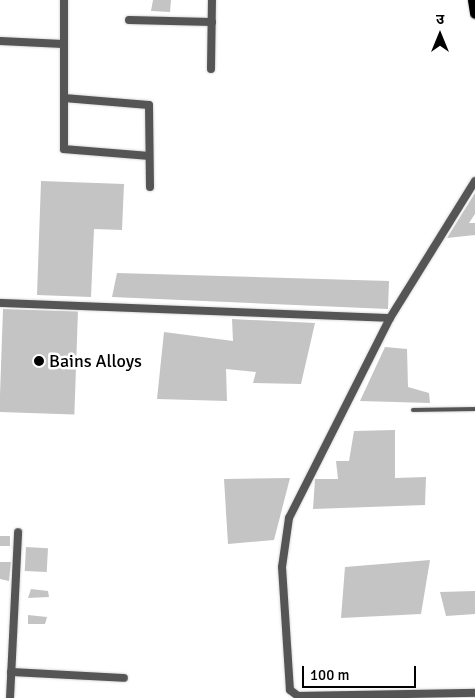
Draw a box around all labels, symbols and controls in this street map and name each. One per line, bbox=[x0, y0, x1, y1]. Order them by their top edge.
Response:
north arrow bbox=[415, 10, 465, 60]
text: उ bbox=[436, 11, 444, 28]
place label: Bains Alloys bbox=[49, 350, 142, 372]
marker: Bains Alloys bbox=[33, 355, 45, 367]
scale bar bbox=[305, 656, 419, 688]
text: 100 m bbox=[310, 666, 350, 684]

